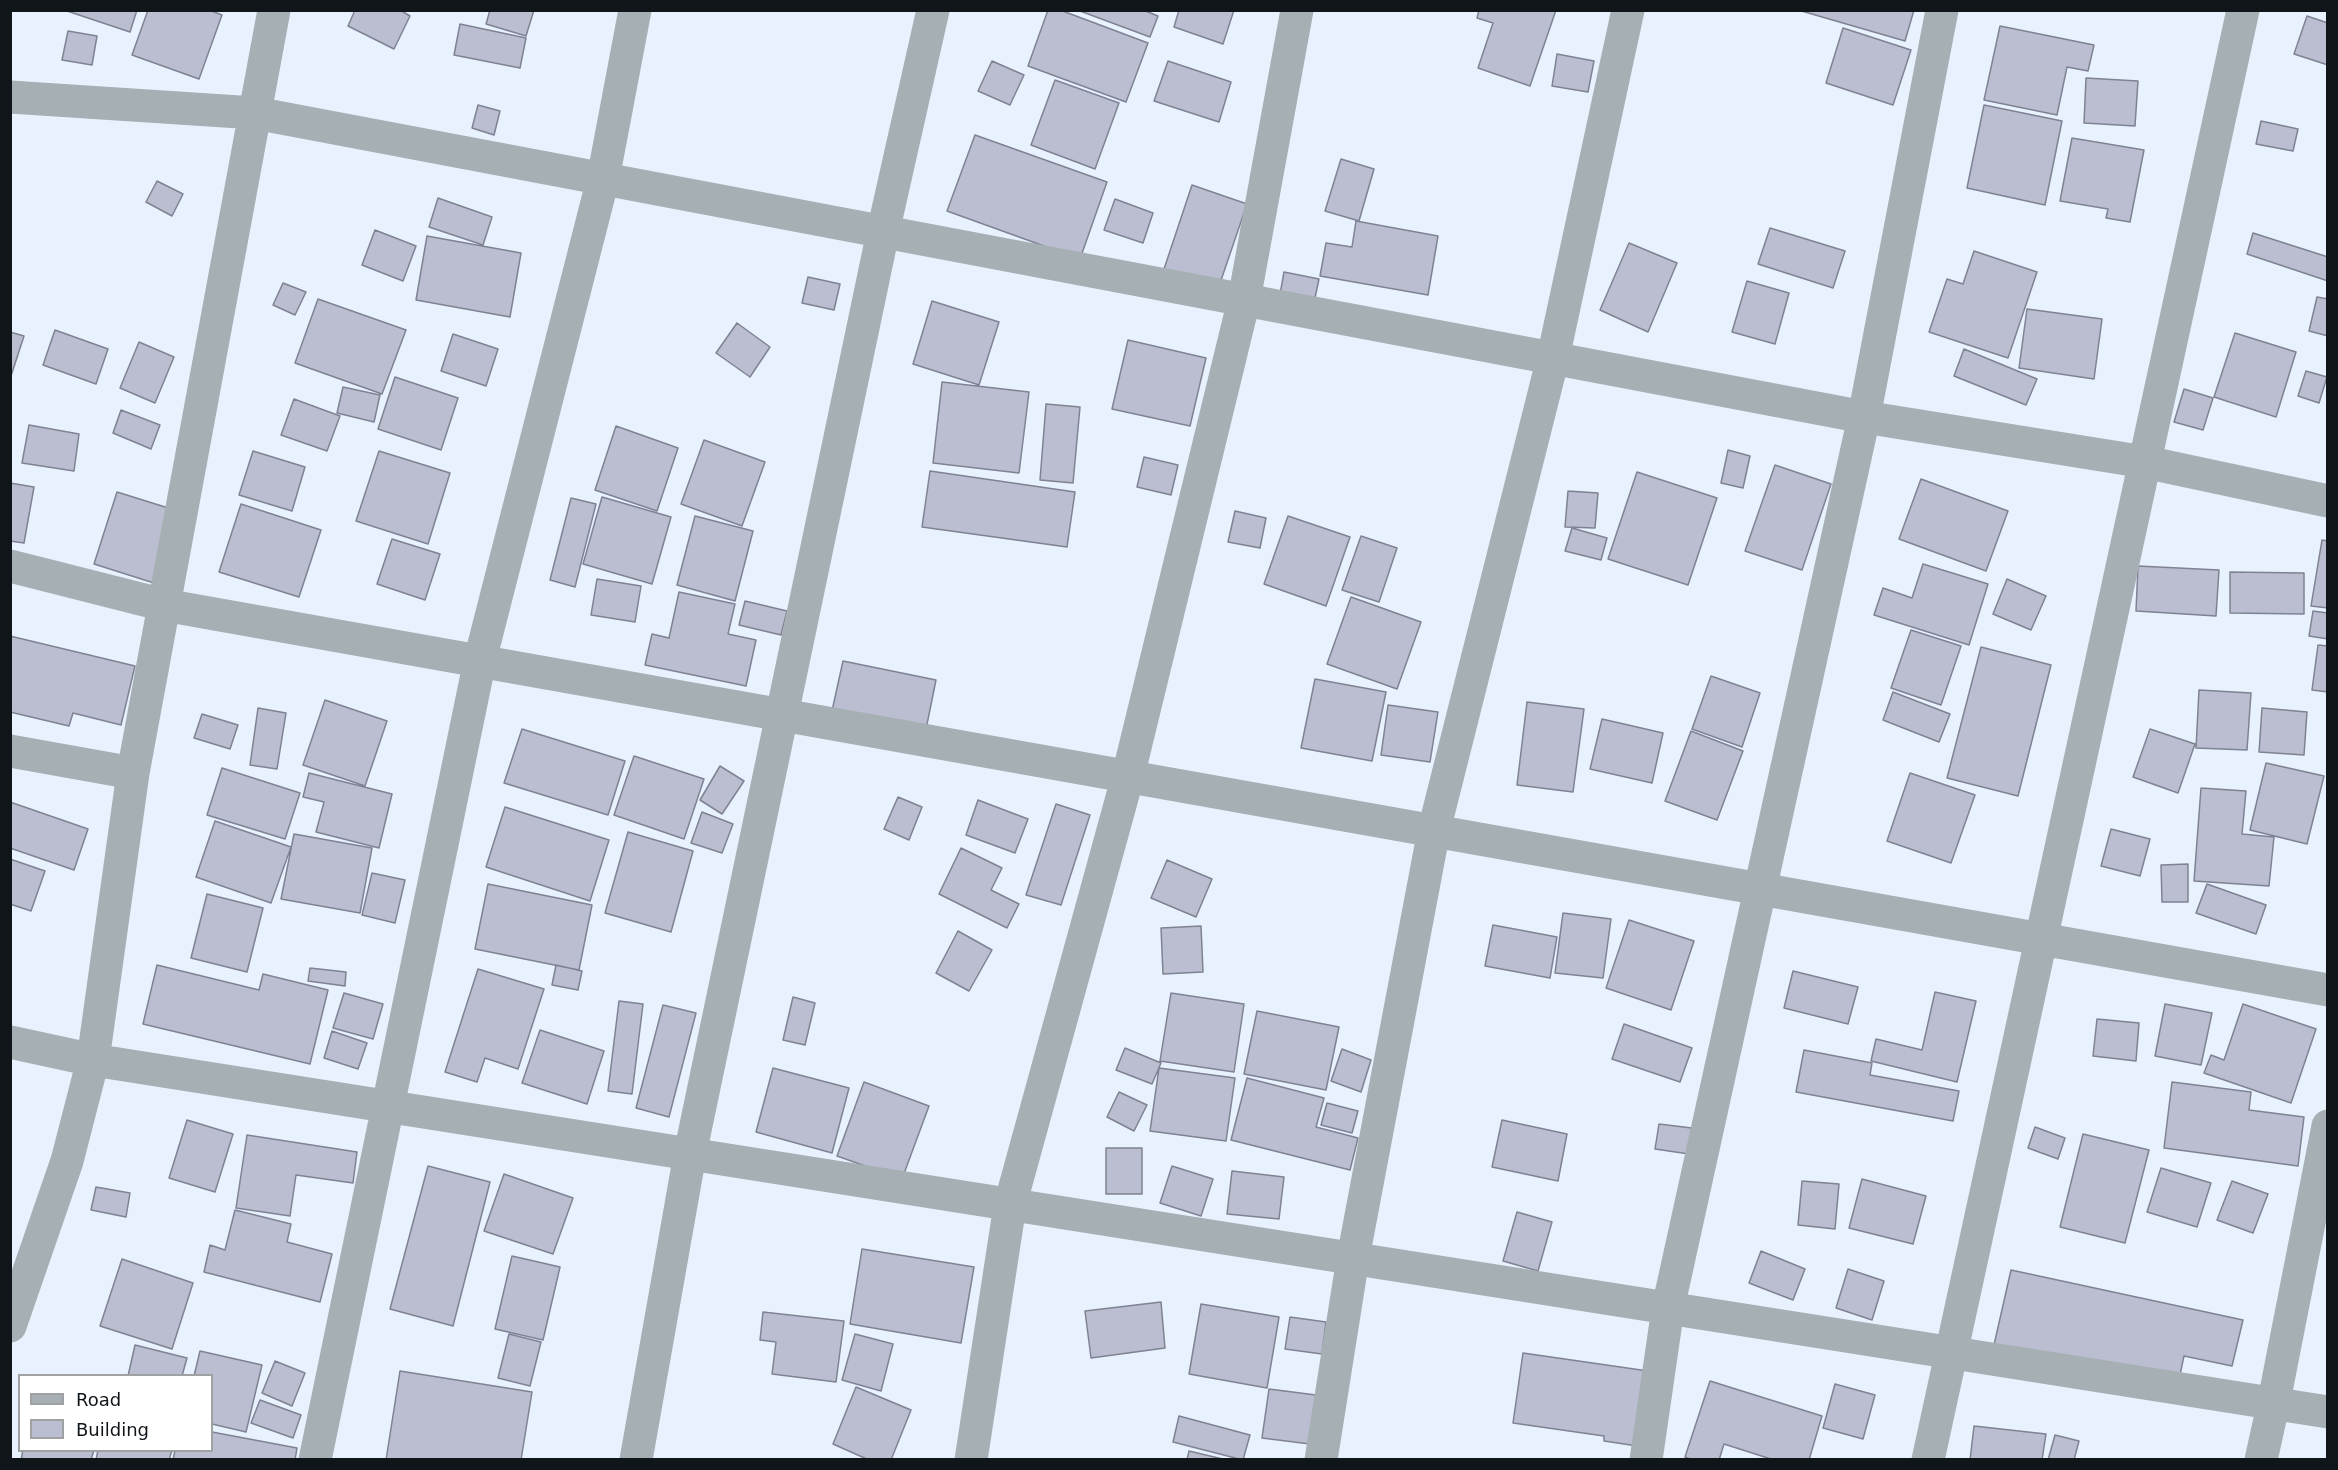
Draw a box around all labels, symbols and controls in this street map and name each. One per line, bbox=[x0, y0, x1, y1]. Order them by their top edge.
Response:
legend bbox=[18, 1374, 213, 1452]
text: Road bbox=[76, 1389, 121, 1410]
text: Building bbox=[76, 1419, 149, 1440]

